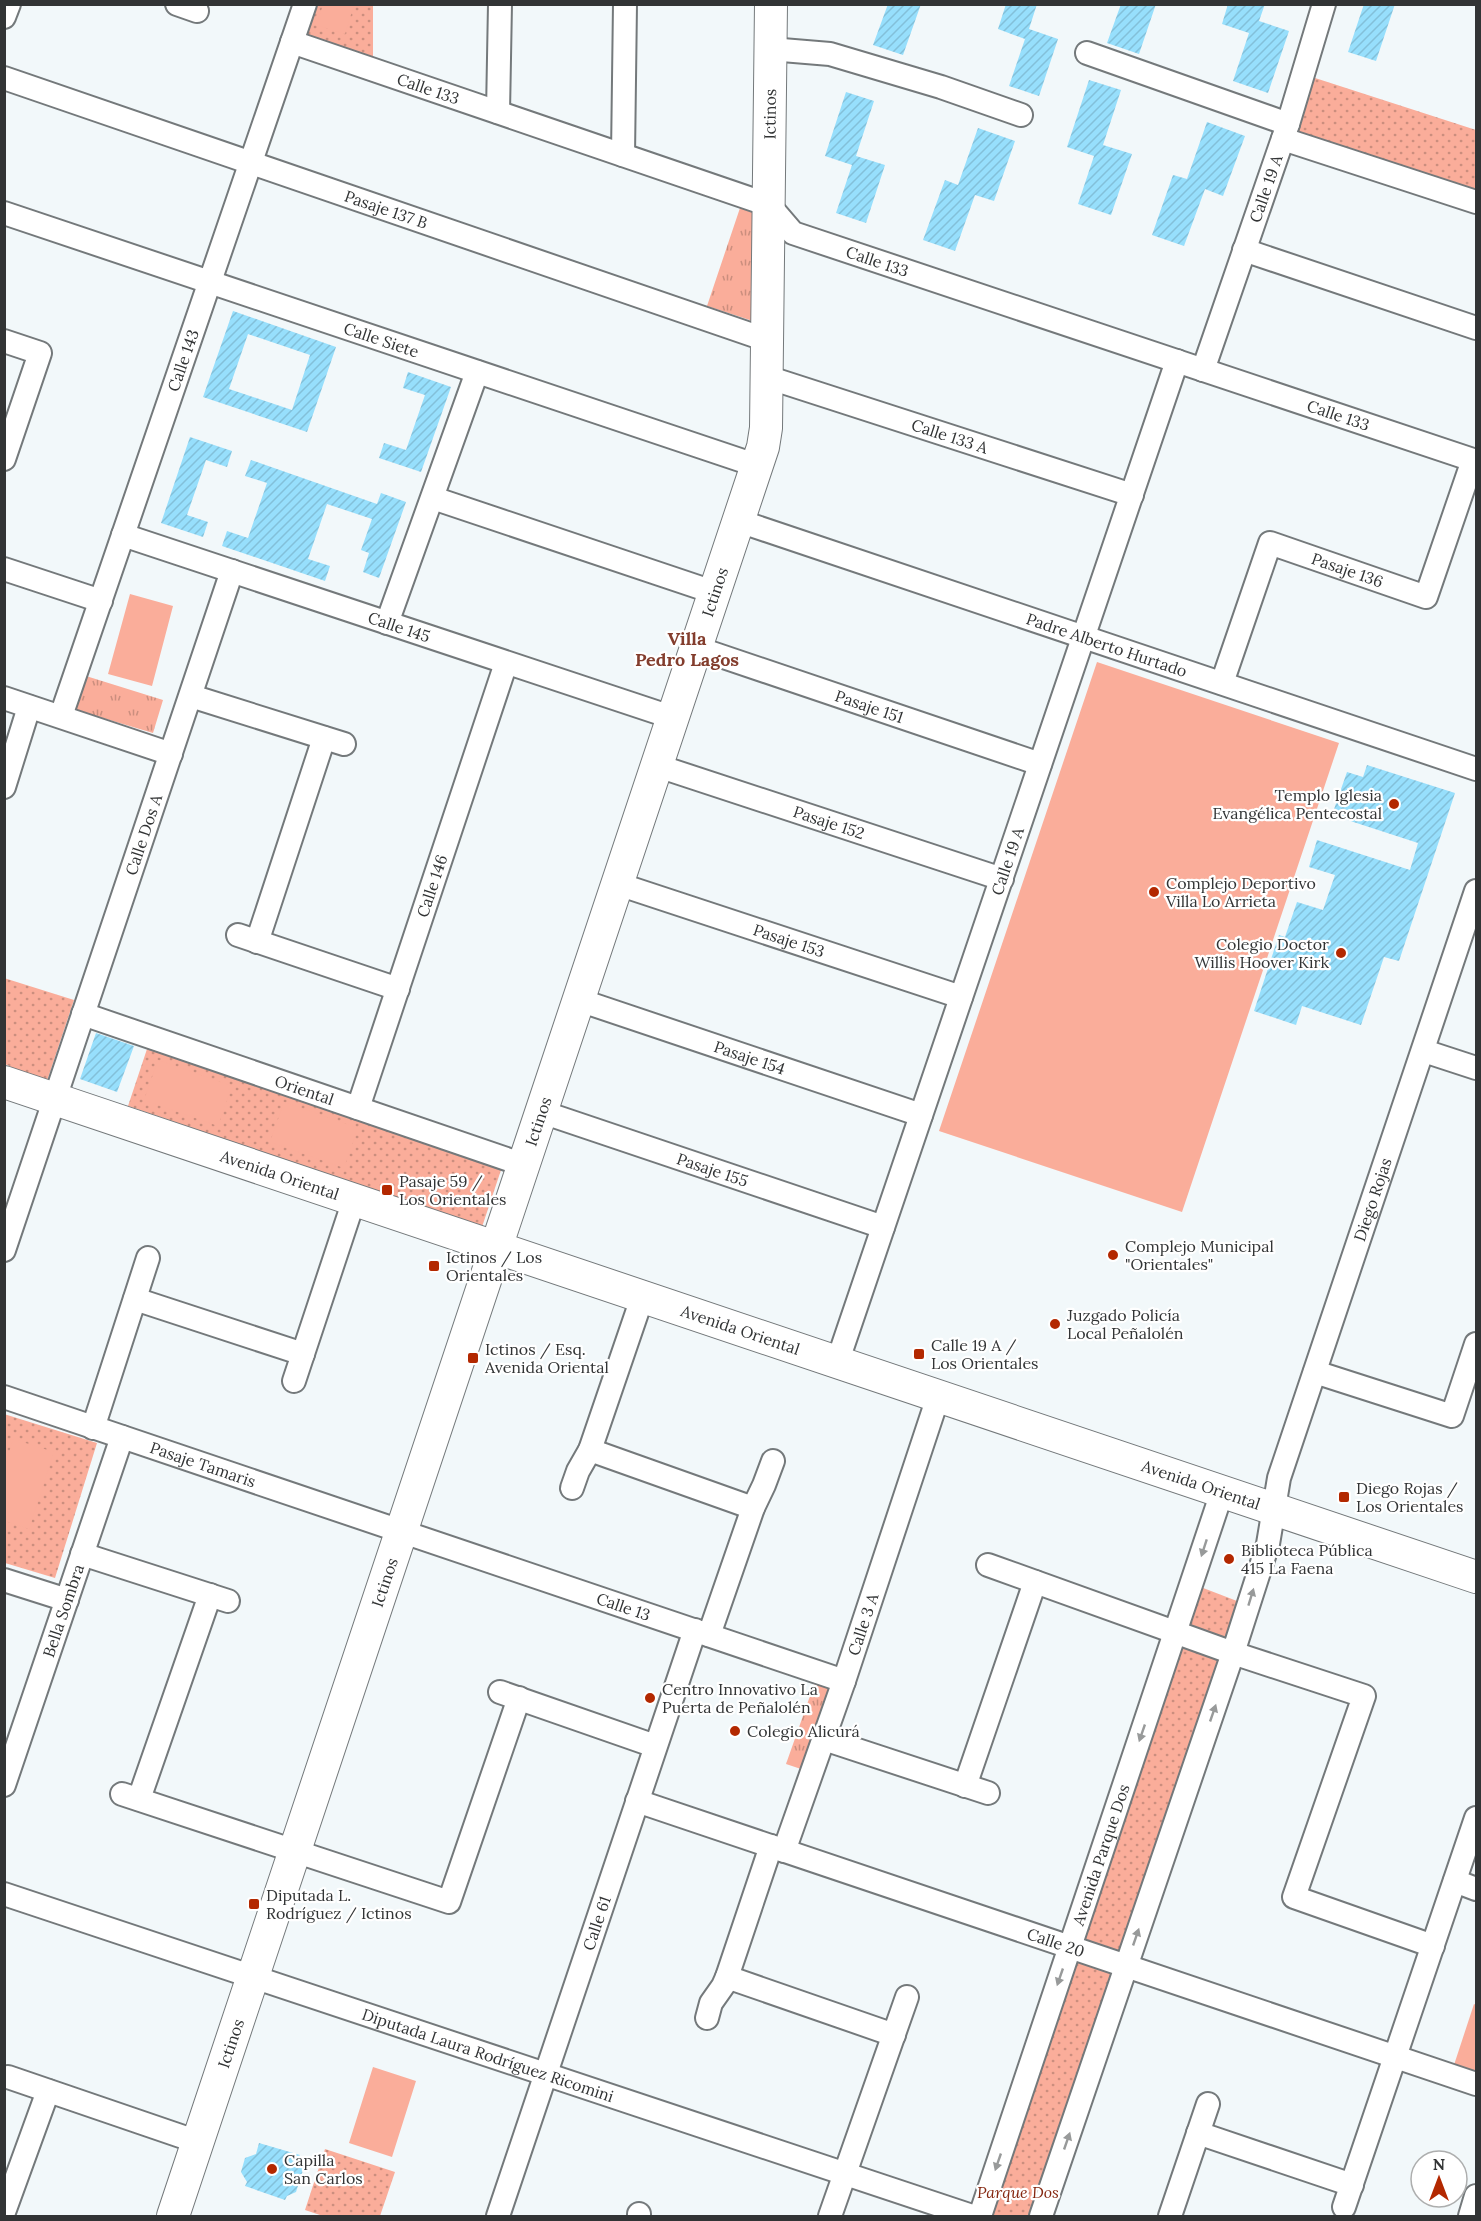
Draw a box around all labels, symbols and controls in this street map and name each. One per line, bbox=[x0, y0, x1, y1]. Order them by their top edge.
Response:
street label: Calle 133 bbox=[394, 69, 462, 109]
street label: Ictinos bbox=[759, 89, 780, 140]
street label: Calle 19 A bbox=[1245, 151, 1287, 225]
street label: Pasaje 137 B bbox=[342, 186, 430, 233]
street label: Calle 133 bbox=[844, 241, 911, 281]
street label: Calle Siete bbox=[341, 318, 422, 362]
street label: Calle 143 bbox=[163, 326, 203, 394]
street label: Calle 133 bbox=[1305, 395, 1372, 435]
street label: Calle 133 A bbox=[909, 414, 991, 458]
street label: Pasaje 136 bbox=[1309, 548, 1386, 591]
street label: Ictinos bbox=[697, 565, 732, 619]
street label: Calle 145 bbox=[365, 607, 433, 646]
street label: Padre Alberto Hurtado bbox=[1024, 608, 1190, 681]
district label: Villa Pedro Lagos bbox=[635, 627, 739, 671]
street label: Pasaje 151 bbox=[833, 685, 906, 727]
place label: Templo Iglesia Evangélica Pentecostal bbox=[1213, 785, 1382, 823]
street label: Calle Dos A bbox=[121, 791, 167, 878]
marker: Templo Iglesia Evangélica Pentecostal bbox=[1387, 797, 1401, 811]
street label: Pasaje 152 bbox=[791, 801, 867, 843]
street label: Calle 19 A bbox=[987, 824, 1028, 898]
street label: Calle 146 bbox=[412, 852, 452, 920]
place label: Complejo Deportivo Villa Lo Arrieta bbox=[1165, 873, 1316, 911]
marker: Complejo Deportivo Villa Lo Arrieta bbox=[1147, 885, 1161, 899]
street label: Pasaje 153 bbox=[751, 919, 827, 961]
place label: Colegio Doctor Willis Hoover Kirk bbox=[1195, 934, 1329, 972]
marker: Colegio Doctor Willis Hoover Kirk bbox=[1334, 946, 1348, 960]
street label: Pasaje 154 bbox=[711, 1036, 788, 1079]
street label: Oriental bbox=[272, 1070, 337, 1109]
street label: Ictinos bbox=[521, 1094, 556, 1148]
street label: Avenida Oriental bbox=[217, 1145, 342, 1204]
street label: Pasaje 155 bbox=[674, 1148, 751, 1191]
street label: Diego Rojas bbox=[1349, 1155, 1396, 1244]
place label: Pasaje 59 / Los Orientales bbox=[399, 1171, 506, 1209]
marker: Pasaje 59 / Los Orientales bbox=[380, 1183, 394, 1197]
place label: Complejo Municipal "Orientales" bbox=[1125, 1236, 1274, 1274]
place label: Ictinos / Los Orientales bbox=[446, 1247, 542, 1285]
marker: Complejo Municipal "Orientales" bbox=[1106, 1248, 1120, 1262]
marker: Ictinos / Los Orientales bbox=[427, 1259, 441, 1273]
street label: Avenida Oriental bbox=[678, 1300, 802, 1359]
place label: Juzgado Policía Local Peñalolén bbox=[1066, 1305, 1184, 1343]
marker: Juzgado Policía Local Peñalolén bbox=[1048, 1317, 1062, 1331]
place label: Calle 19 A / Los Orientales bbox=[931, 1335, 1038, 1373]
place label: Ictinos / Esq. Avenida Oriental bbox=[484, 1339, 609, 1377]
marker: Calle 19 A / Los Orientales bbox=[912, 1347, 926, 1361]
marker: Ictinos / Esq. Avenida Oriental bbox=[466, 1351, 480, 1365]
street label: Pasaje Tamaris bbox=[148, 1437, 258, 1491]
street label: Avenida Oriental bbox=[1138, 1455, 1263, 1514]
place label: Diego Rojas / Los Orientales bbox=[1356, 1478, 1463, 1516]
marker: Diego Rojas / Los Orientales bbox=[1337, 1490, 1351, 1504]
one-way arrow bbox=[1198, 1539, 1208, 1557]
place label: Biblioteca Pública 415 La Faena bbox=[1241, 1540, 1373, 1578]
marker: Biblioteca Pública 415 La Faena bbox=[1222, 1552, 1236, 1566]
street label: Ictinos bbox=[367, 1555, 402, 1610]
street label: Bella Sombra bbox=[38, 1562, 88, 1660]
street label: Calle 13 bbox=[594, 1588, 653, 1625]
one-way arrow bbox=[1247, 1588, 1256, 1606]
street label: Calle 3 A bbox=[843, 1590, 883, 1658]
place label: Centro Innovativo La Puerta de Peñalolén bbox=[662, 1679, 818, 1717]
marker: Centro Innovativo La Puerta de Peñalolén bbox=[643, 1691, 657, 1705]
one-way arrow bbox=[1209, 1703, 1218, 1721]
place label: Colegio Alicurá bbox=[747, 1721, 860, 1741]
marker: Colegio Alicurá bbox=[728, 1724, 742, 1738]
one-way arrow bbox=[1136, 1724, 1146, 1742]
street label: Avenida Parque Dos bbox=[1068, 1781, 1134, 1929]
place label: Diputada L. Rodríguez / Ictinos bbox=[266, 1885, 412, 1924]
street label: Calle 61 bbox=[578, 1893, 615, 1953]
marker: Diputada L. Rodríguez / Ictinos bbox=[247, 1897, 261, 1911]
street label: Calle 20 bbox=[1024, 1923, 1087, 1961]
one-way arrow bbox=[1132, 1928, 1142, 1946]
one-way arrow bbox=[1055, 1968, 1064, 1986]
street label: Diputada Laura Rodríguez Ricomini bbox=[360, 2004, 616, 2106]
street label: Ictinos bbox=[213, 2016, 248, 2071]
one-way arrow bbox=[1062, 2132, 1072, 2150]
north arrow bbox=[1409, 2149, 1469, 2209]
place label: Capilla San Carlos bbox=[284, 2150, 363, 2188]
one-way arrow bbox=[993, 2153, 1002, 2171]
text: N bbox=[1433, 2154, 1445, 2174]
marker: Capilla San Carlos bbox=[265, 2162, 279, 2176]
park label: Parque Dos bbox=[977, 2182, 1059, 2202]

